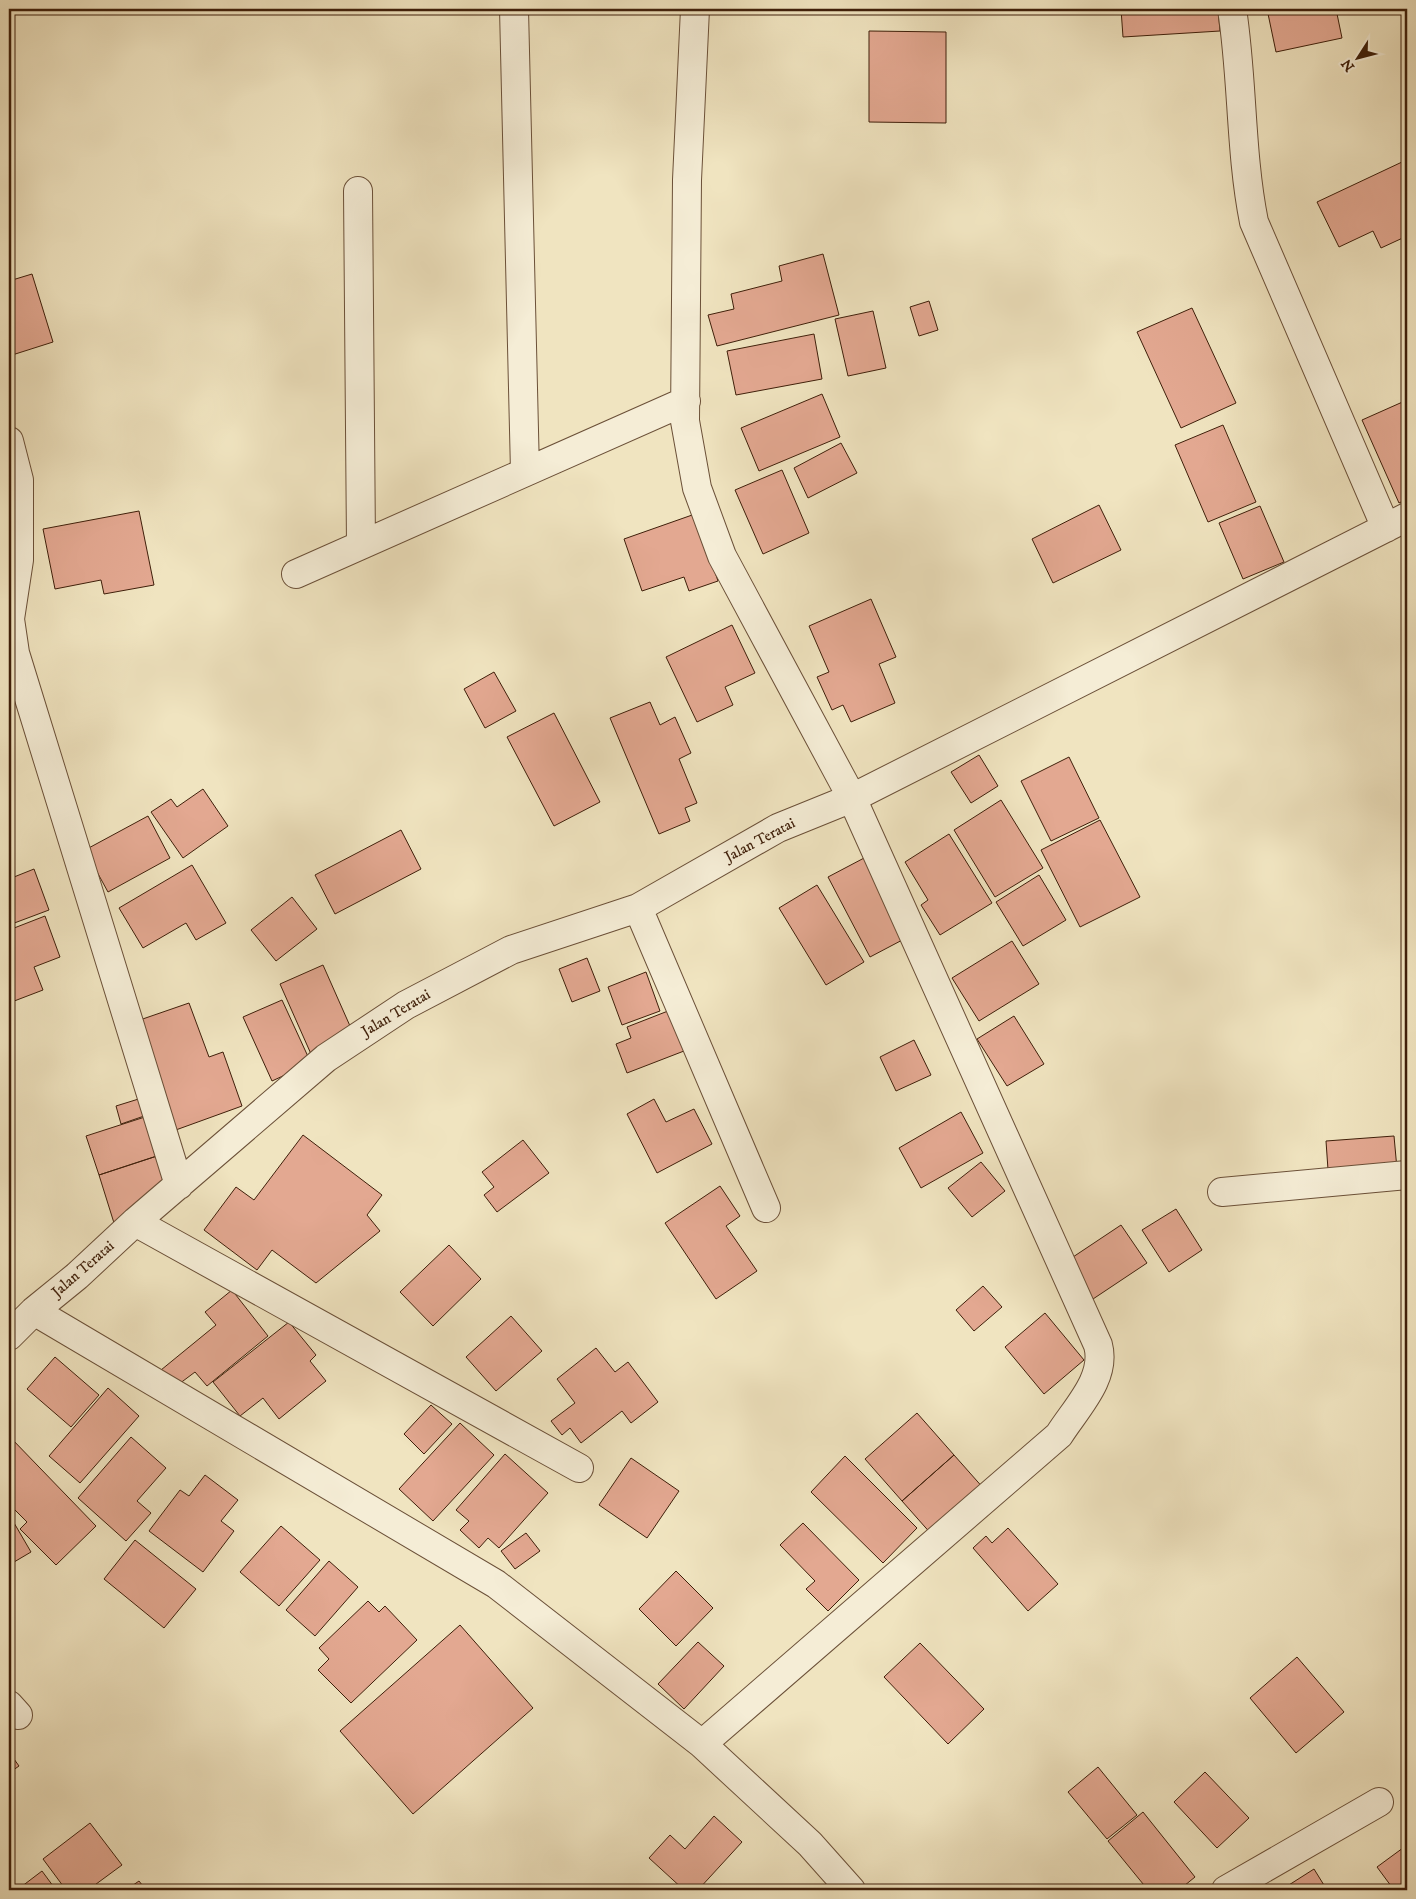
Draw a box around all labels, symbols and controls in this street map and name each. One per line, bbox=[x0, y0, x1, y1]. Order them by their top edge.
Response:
north arrow bbox=[1334, 32, 1384, 82]
text: N bbox=[1337, 55, 1359, 75]
street label: Jalan Teratai bbox=[720, 813, 799, 867]
street label: Jalan Teratai bbox=[356, 985, 434, 1042]
street label: Jalan Teratai bbox=[46, 1236, 118, 1303]

